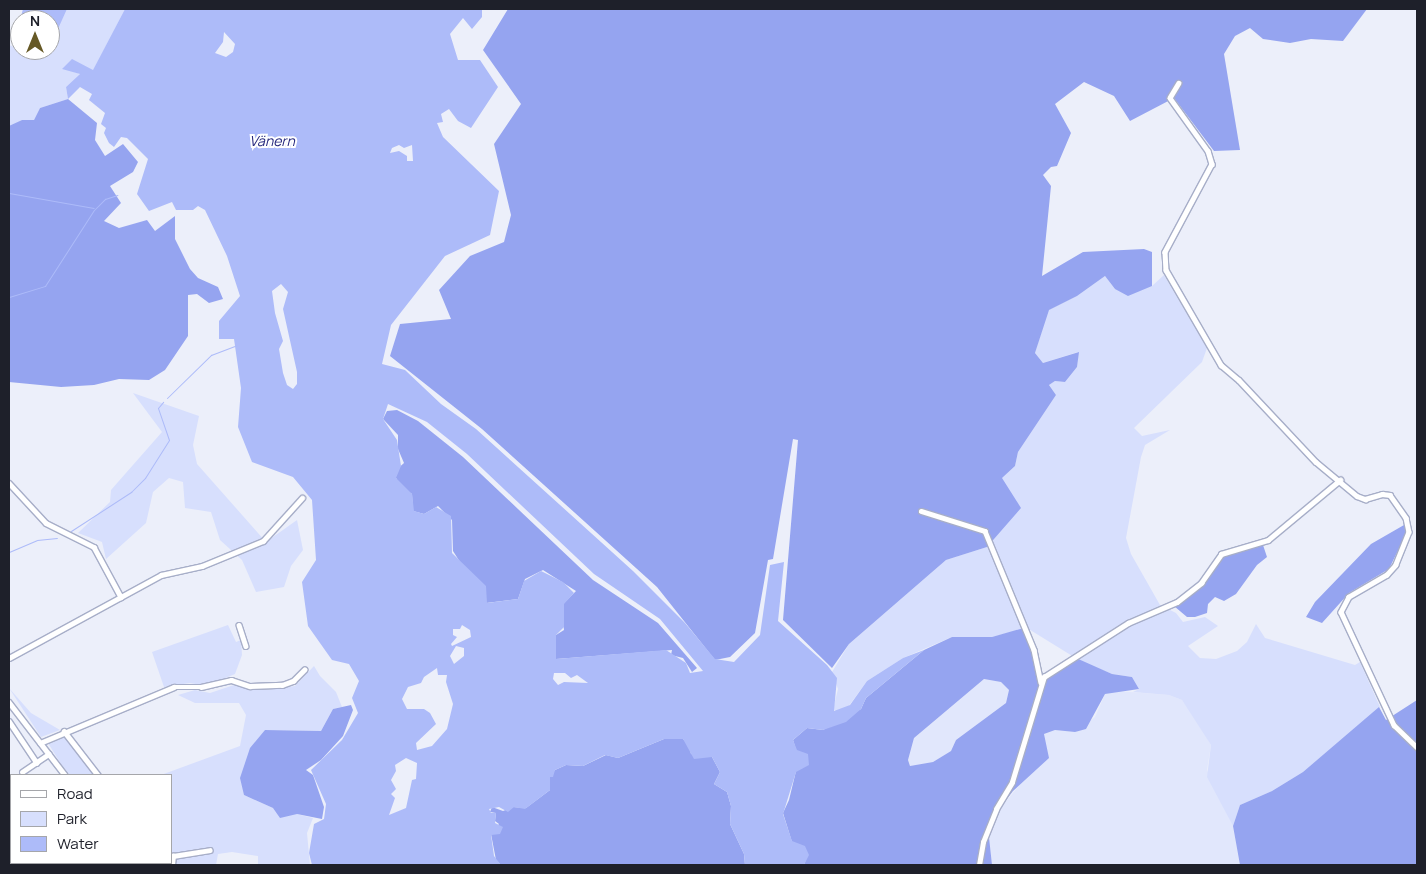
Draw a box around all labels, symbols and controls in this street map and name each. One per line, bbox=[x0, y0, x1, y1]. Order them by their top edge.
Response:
north arrow bbox=[10, 10, 60, 60]
text: N bbox=[30, 11, 40, 30]
water label: Vänern bbox=[249, 133, 295, 149]
legend bbox=[10, 774, 172, 864]
text: Road bbox=[57, 783, 93, 804]
text: Park bbox=[57, 808, 87, 829]
text: Water bbox=[57, 833, 99, 854]

